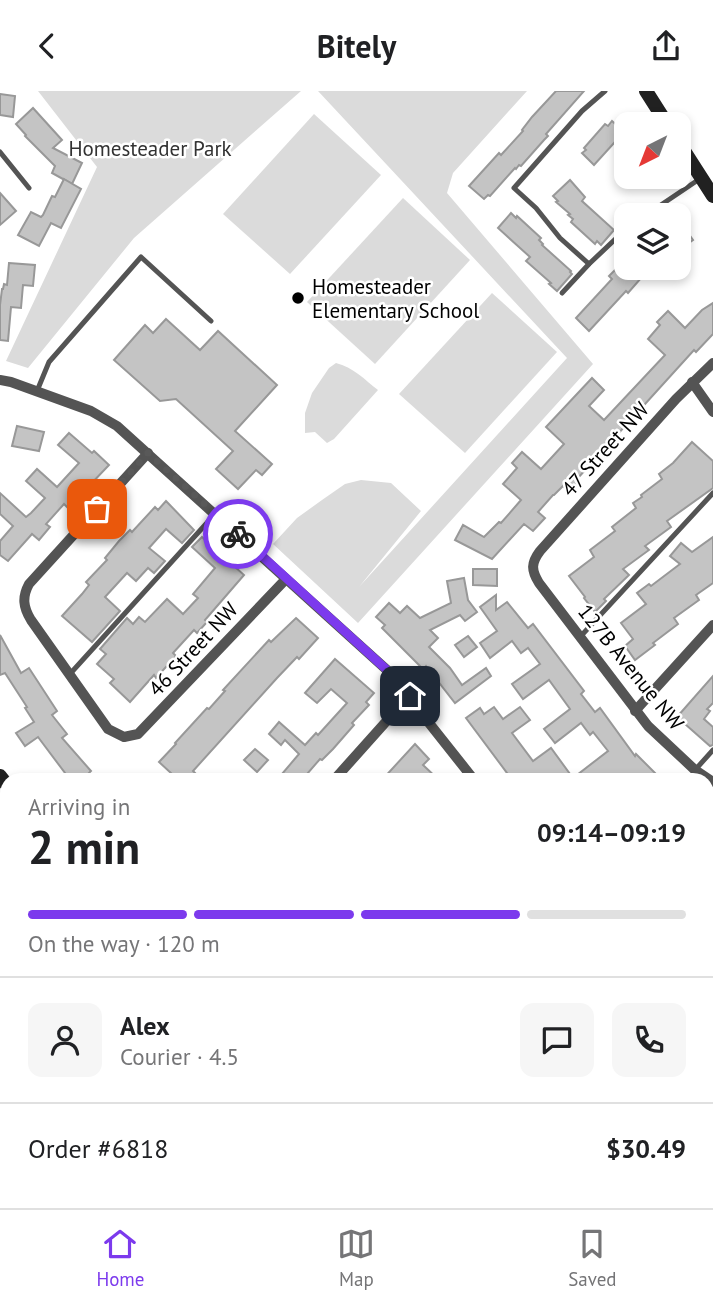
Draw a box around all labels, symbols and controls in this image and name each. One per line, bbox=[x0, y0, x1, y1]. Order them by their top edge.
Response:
text: Bitely bbox=[317, 25, 396, 67]
icon: back bbox=[28, 27, 66, 65]
icon: share bbox=[647, 27, 685, 65]
north arrow bbox=[614, 112, 691, 189]
map controls bbox=[614, 112, 691, 280]
park label: Homesteader Park bbox=[68, 135, 232, 162]
button: layers bbox=[614, 203, 691, 280]
place label: Homesteader Elementary School bbox=[312, 273, 479, 324]
marker: Homesteader Elementary School bbox=[290, 290, 306, 306]
street label: 47 Street NW bbox=[555, 396, 655, 502]
pin bbox=[67, 479, 127, 539]
icon: bag bbox=[78, 490, 116, 528]
courier bbox=[203, 499, 273, 569]
icon: bike bbox=[219, 515, 257, 553]
street label: 46 Street NW bbox=[142, 596, 244, 702]
street label: 127B Avenue NW bbox=[572, 599, 690, 736]
pin bbox=[380, 666, 440, 726]
icon: home bbox=[391, 677, 429, 715]
text: Arriving in bbox=[28, 792, 130, 821]
text: 09:14–09:19 bbox=[537, 816, 686, 849]
text: 2 min bbox=[28, 817, 140, 877]
text: On the way · 120 m bbox=[28, 929, 220, 958]
button: person bbox=[28, 1003, 102, 1077]
button: chat bbox=[520, 1003, 594, 1077]
button: phone bbox=[612, 1003, 686, 1077]
text: Alex bbox=[120, 1009, 170, 1042]
text: Courier · 4.5 bbox=[120, 1042, 239, 1071]
text: Order #6818 bbox=[28, 1132, 168, 1165]
text: $30.49 bbox=[606, 1132, 686, 1165]
tab: Home bbox=[96, 1225, 144, 1291]
tab: Map bbox=[337, 1225, 375, 1291]
tab: Saved bbox=[568, 1225, 617, 1291]

